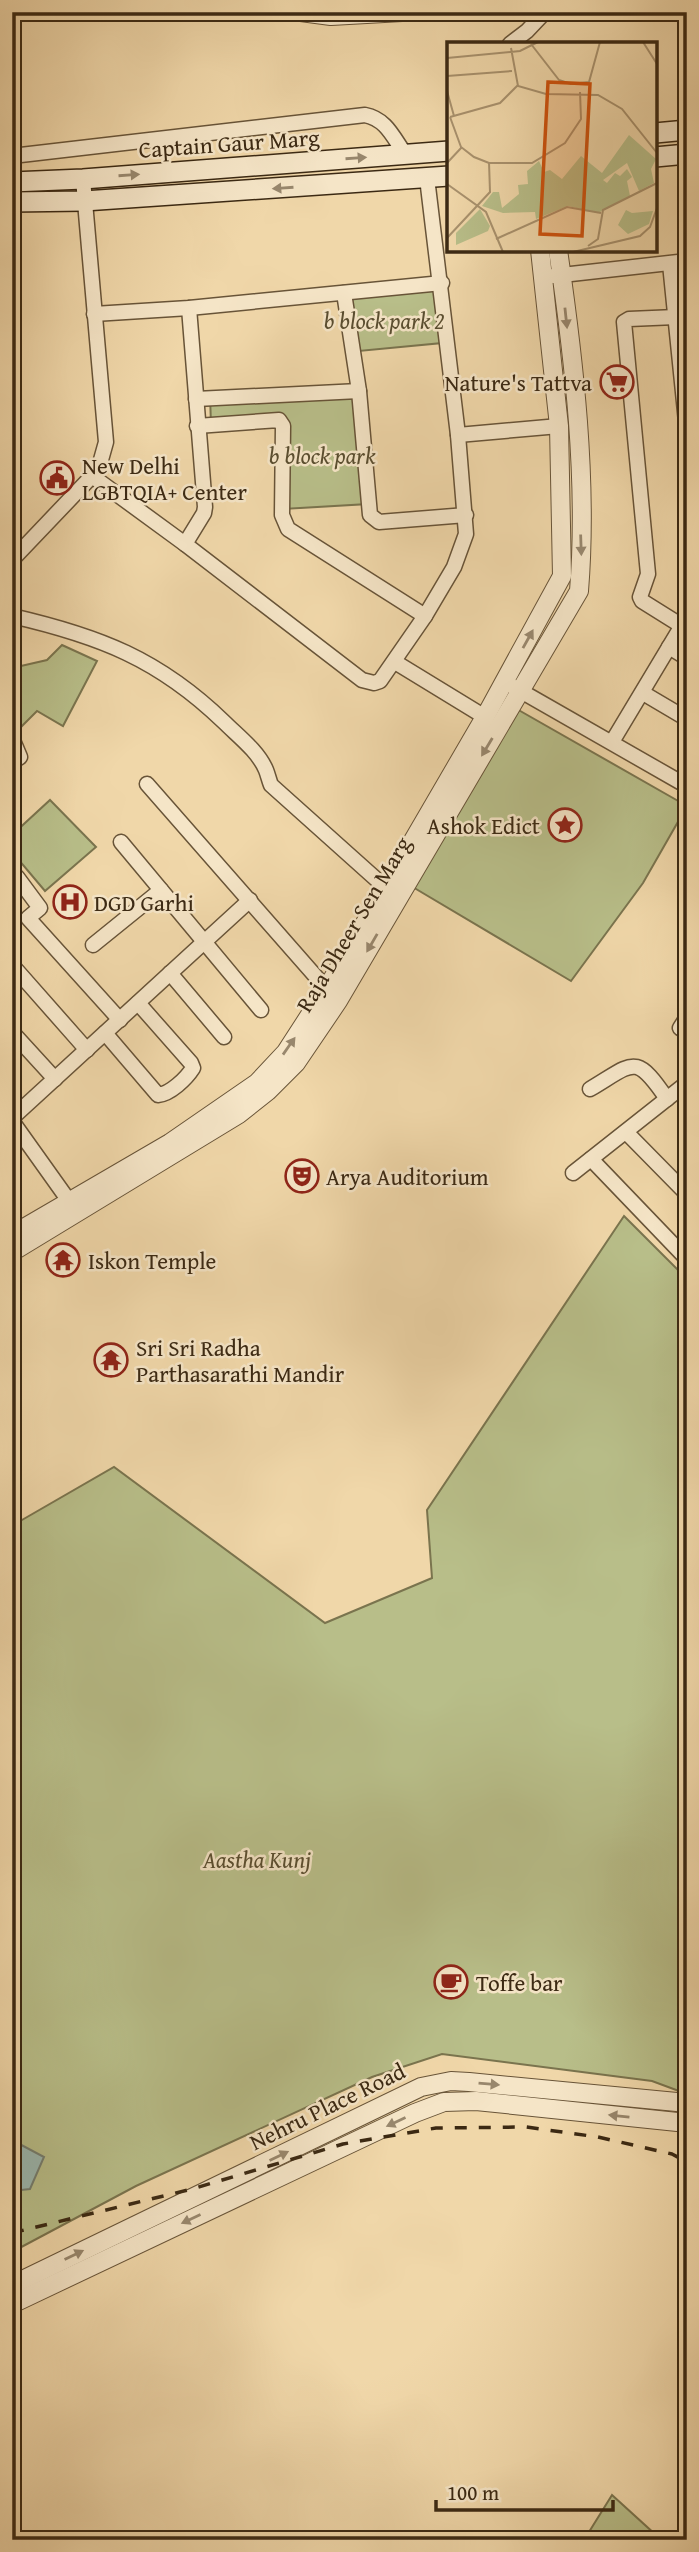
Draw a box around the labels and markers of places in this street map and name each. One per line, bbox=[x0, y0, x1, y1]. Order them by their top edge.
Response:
supermarket icon: Nature's Tattva bbox=[598, 363, 636, 401]
place label: Nature's Tattva bbox=[445, 366, 592, 399]
place label: New Delhi LGBTQIA+ Center bbox=[82, 449, 247, 508]
public building icon: New Delhi LGBTQIA+ Center bbox=[38, 459, 76, 497]
place icon: Ashok Edict bbox=[546, 806, 584, 844]
place label: Ashok Edict bbox=[427, 809, 540, 842]
hospital icon: DGD Garhi bbox=[51, 883, 89, 921]
place label: DGD Garhi bbox=[94, 886, 194, 919]
theatre icon: Arya Auditorium bbox=[283, 1157, 321, 1195]
place label: Arya Auditorium bbox=[326, 1160, 489, 1193]
temple icon: Iskon Temple bbox=[44, 1241, 82, 1279]
place label: Iskon Temple bbox=[88, 1244, 216, 1277]
place label: Sri Sri Radha Parthasarathi Mandir bbox=[136, 1331, 345, 1390]
temple icon: Sri Sri Radha Parthasarathi Mandir bbox=[92, 1341, 130, 1379]
cafe icon: Toffe bar bbox=[432, 1963, 470, 2001]
place label: Toffe bar bbox=[476, 1966, 563, 1999]

